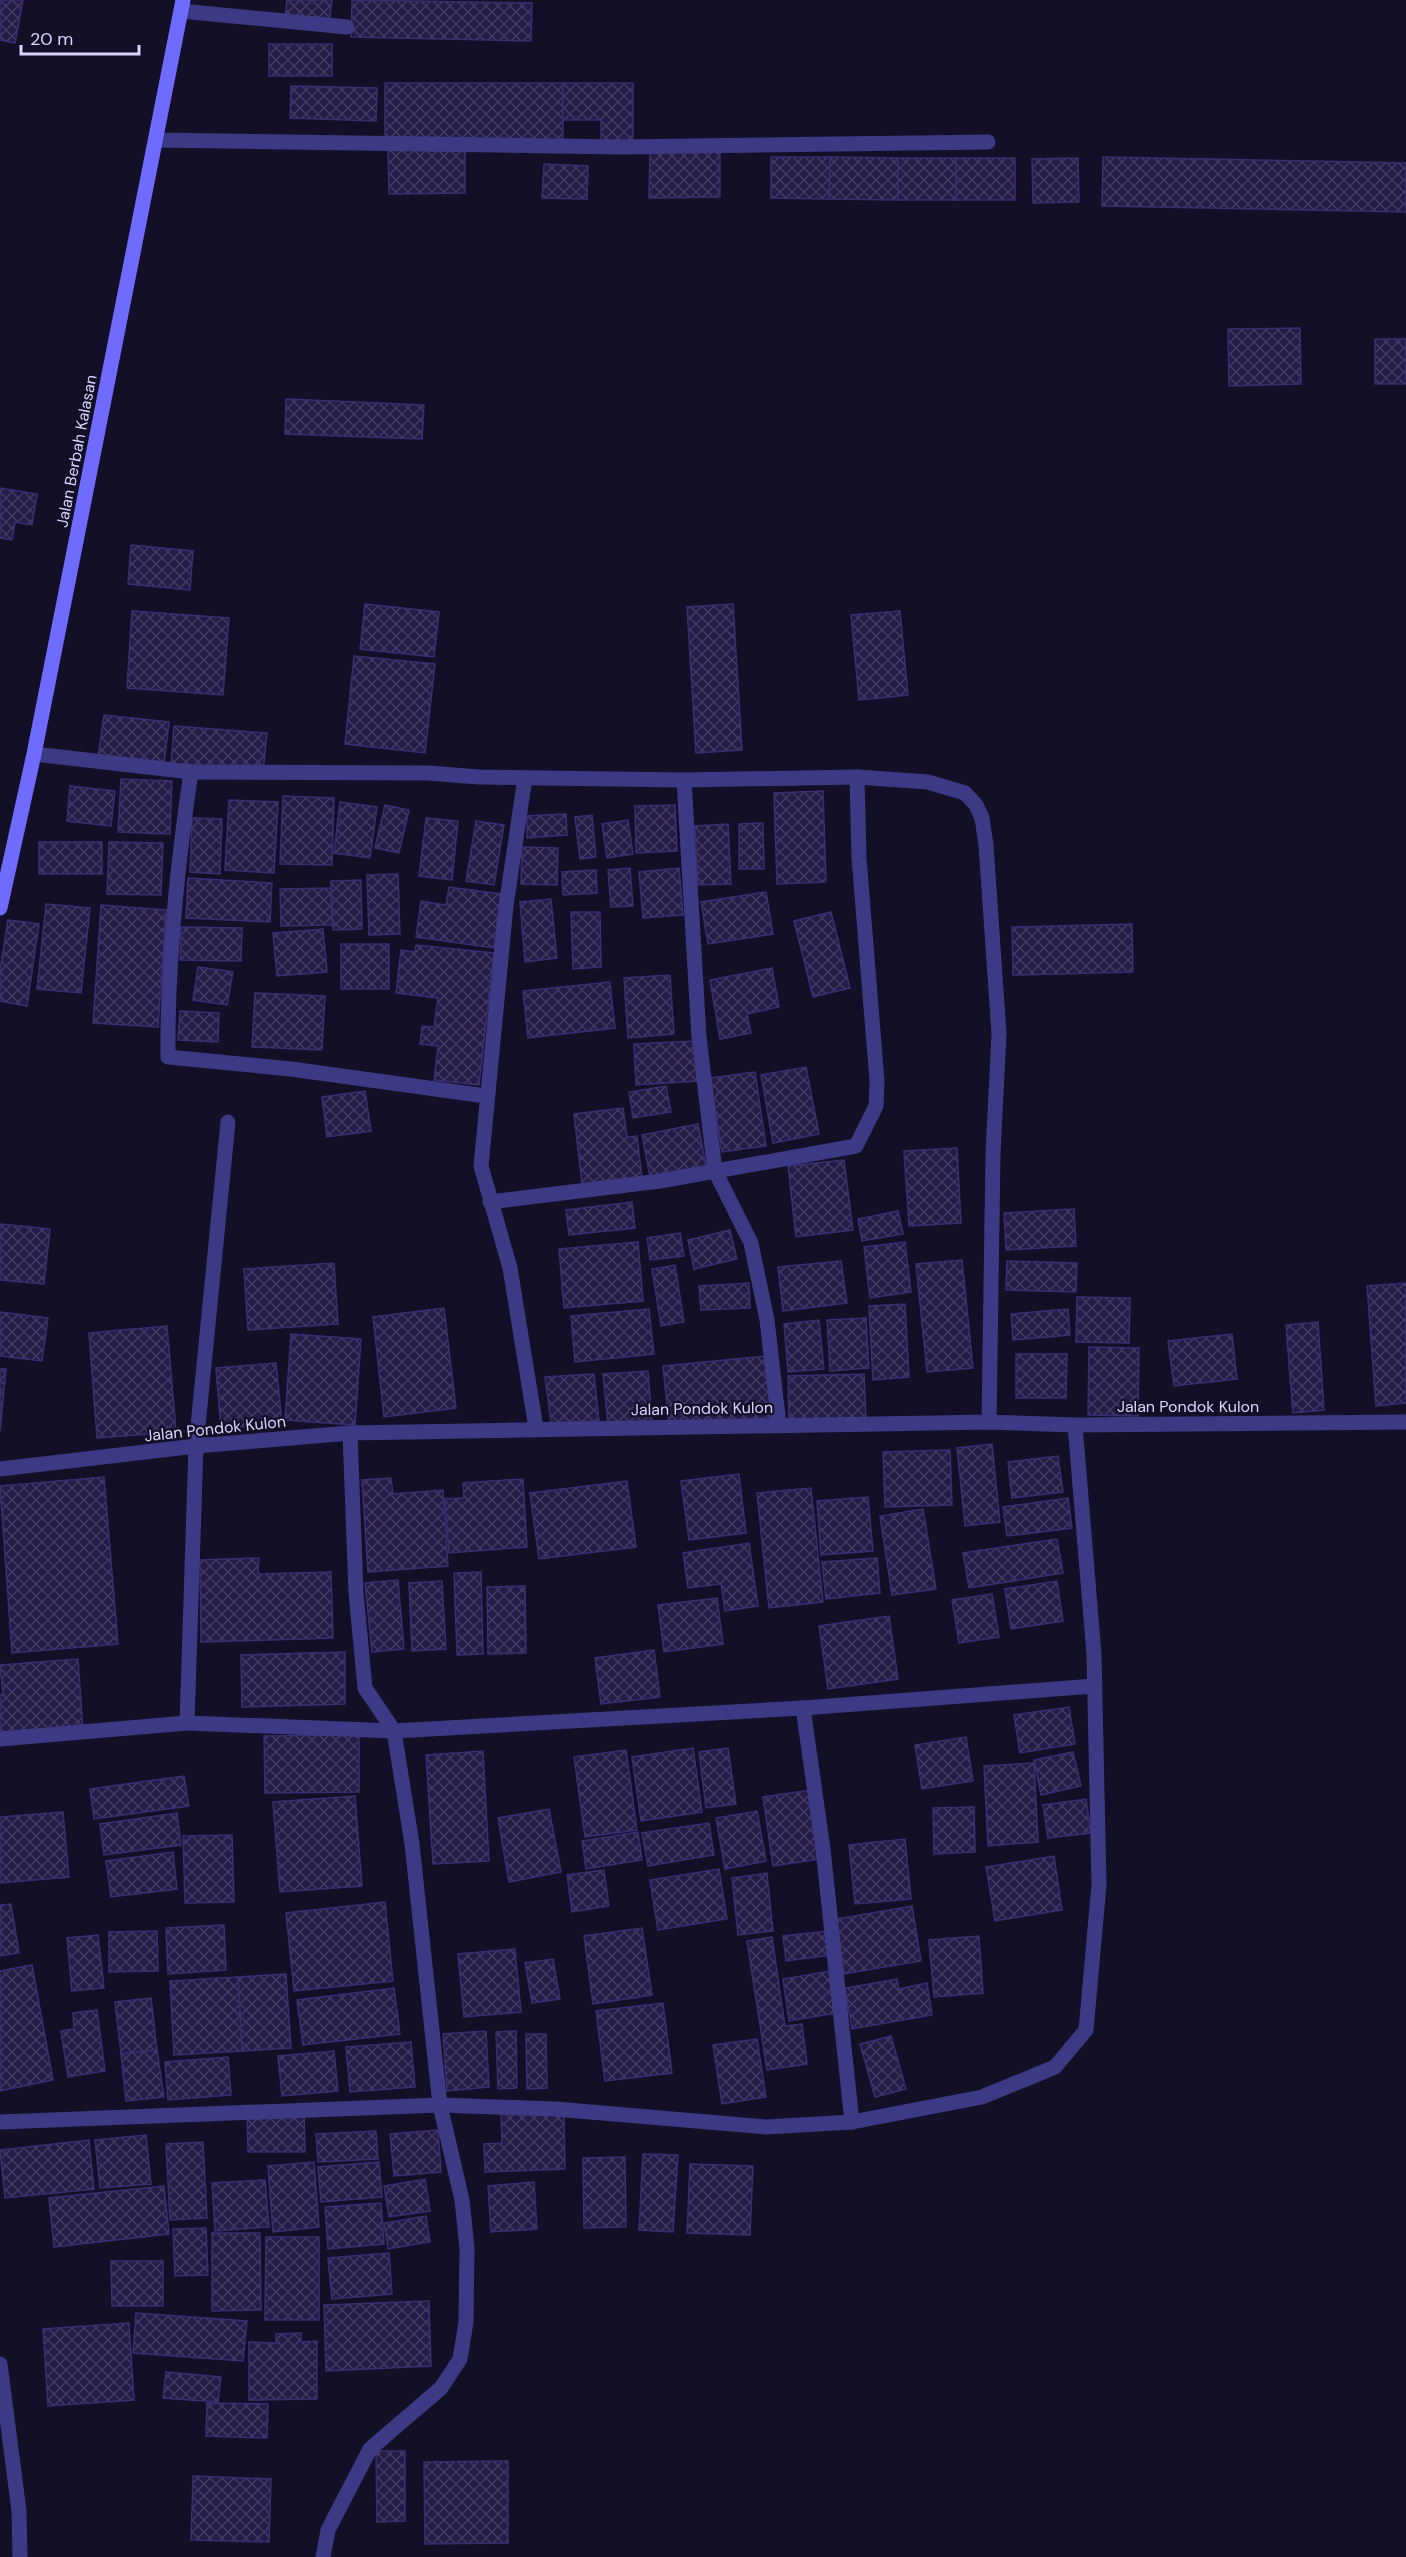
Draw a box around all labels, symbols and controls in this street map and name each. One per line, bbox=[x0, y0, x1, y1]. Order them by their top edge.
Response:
scale bar bbox=[21, 18, 140, 56]
text: 20 m bbox=[30, 27, 73, 51]
street label: Jalan Berbah Kalasan bbox=[51, 373, 102, 529]
street label: Jalan Pondok Kulon bbox=[1117, 1396, 1259, 1417]
street label: Jalan Pondok Kulon bbox=[631, 1397, 773, 1420]
street label: Jalan Pondok Kulon bbox=[143, 1411, 287, 1446]

